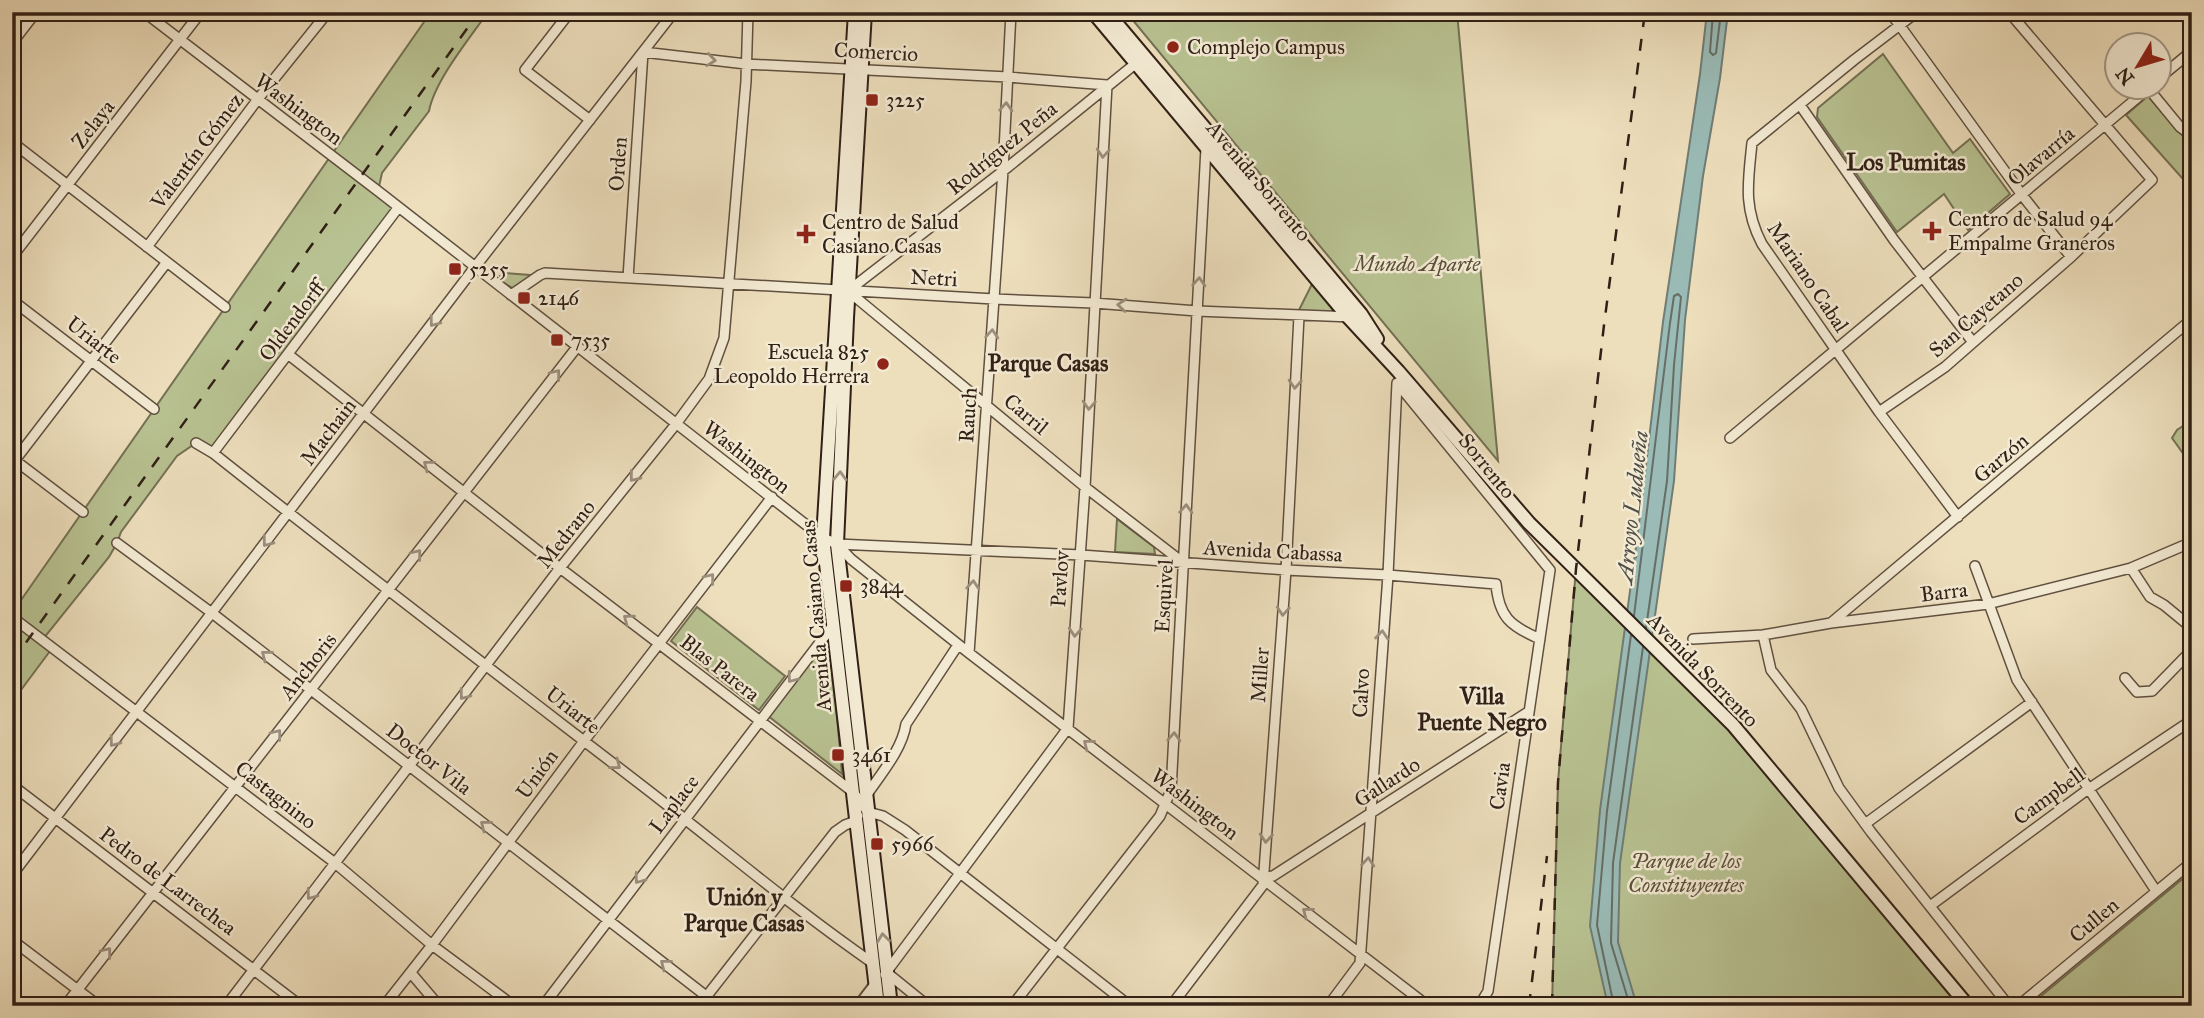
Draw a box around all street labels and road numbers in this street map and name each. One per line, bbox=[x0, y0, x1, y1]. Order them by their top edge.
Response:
street label: Comercio bbox=[833, 37, 919, 67]
street label: Washington bbox=[250, 67, 348, 151]
street label: Valentín Gómez bbox=[144, 88, 249, 215]
street label: Zelaya bbox=[66, 94, 120, 154]
street label: Rodríguez Peña bbox=[942, 96, 1062, 200]
street label: Avenida Sorrento bbox=[1200, 115, 1317, 247]
street label: Olavarría bbox=[2002, 120, 2080, 192]
street label: Orden bbox=[603, 136, 633, 192]
street label: Mariano Cabal bbox=[1762, 217, 1855, 337]
street label: Netri bbox=[910, 264, 959, 292]
street label: San Cayetano bbox=[1923, 267, 2029, 363]
street label: Oldendorff bbox=[253, 273, 333, 366]
street label: Uriarte bbox=[61, 310, 127, 370]
street label: Rauch bbox=[953, 386, 983, 444]
street label: Carril bbox=[998, 388, 1054, 440]
street label: Machain bbox=[294, 393, 362, 471]
street label: Washington bbox=[698, 415, 796, 499]
street label: Garzón bbox=[1968, 427, 2034, 489]
street label: Sorrento bbox=[1453, 428, 1521, 504]
street label: Medrano bbox=[531, 494, 601, 573]
street label: Avenida Casiano Casas bbox=[795, 519, 837, 714]
street label: Avenida Cabassa bbox=[1202, 534, 1343, 568]
street label: Pavlov bbox=[1045, 549, 1075, 608]
street label: Esquivel bbox=[1149, 558, 1179, 633]
street label: Barra bbox=[1919, 576, 1969, 608]
street label: Avenida Sorrento bbox=[1641, 607, 1764, 733]
street label: Anchoris bbox=[273, 627, 342, 705]
street label: Blas Parera bbox=[675, 629, 765, 707]
street label: Miller bbox=[1245, 646, 1275, 704]
street label: Calvo bbox=[1347, 667, 1375, 718]
street label: Uriarte bbox=[540, 680, 606, 740]
street label: Doctor Vila bbox=[381, 717, 477, 801]
street label: Unión bbox=[510, 744, 564, 804]
street label: Gallardo bbox=[1349, 751, 1425, 813]
street label: Castagnino bbox=[230, 755, 322, 835]
street label: Cavia bbox=[1484, 760, 1516, 811]
street label: Campbell bbox=[2008, 761, 2090, 831]
street label: Washington bbox=[1146, 762, 1244, 846]
street label: Laplace bbox=[643, 769, 705, 839]
street label: Pedro de Larrechea bbox=[95, 821, 242, 941]
street label: Cullen bbox=[2064, 892, 2124, 948]

